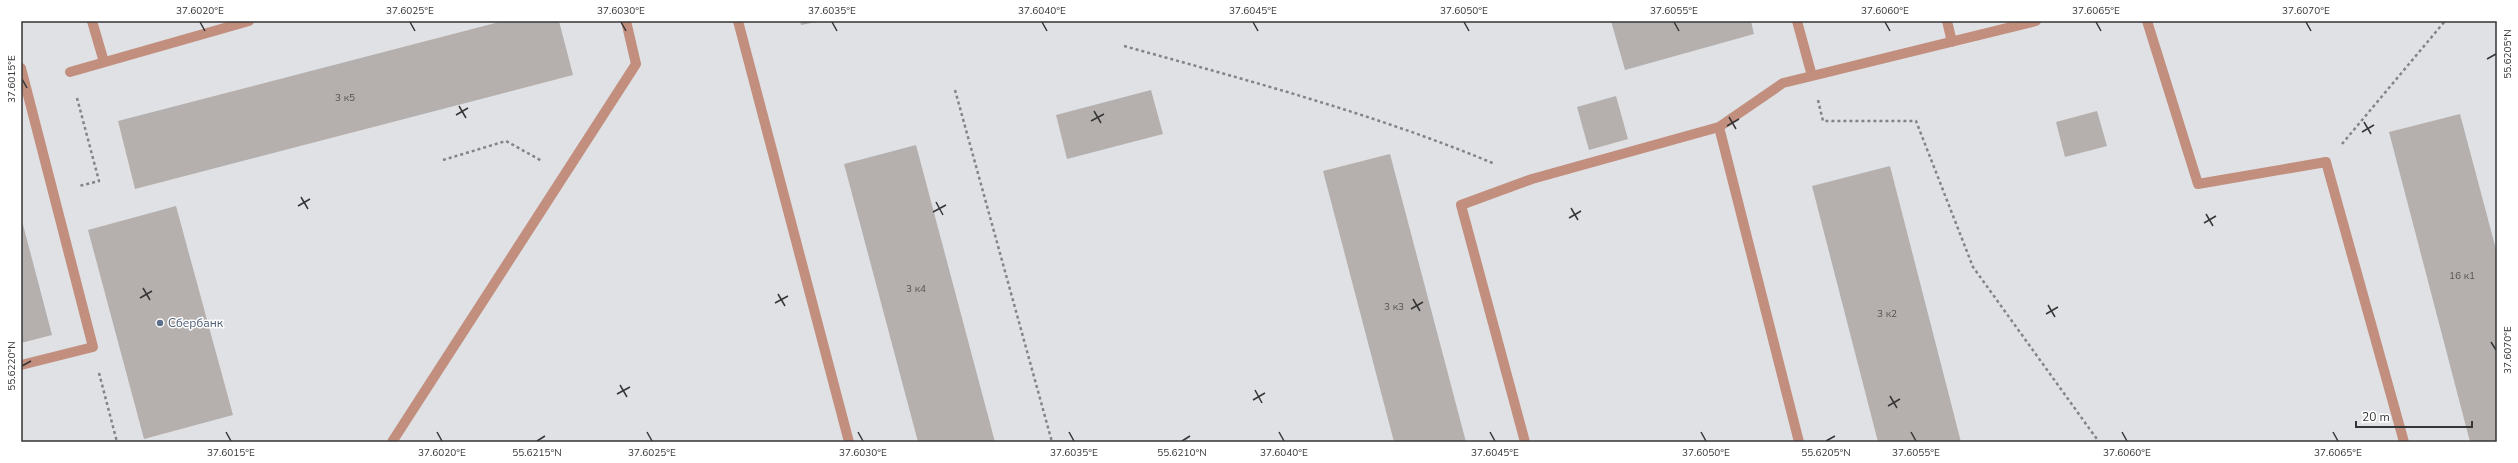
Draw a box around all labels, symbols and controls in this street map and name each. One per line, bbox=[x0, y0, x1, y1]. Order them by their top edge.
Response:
text: 37.6020°E bbox=[176, 4, 224, 18]
text: 37.6025°E bbox=[386, 4, 434, 18]
text: 37.6030°E bbox=[597, 4, 645, 18]
text: 37.6035°E bbox=[808, 4, 856, 18]
text: 37.6040°E bbox=[1018, 4, 1066, 18]
text: 37.6045°E bbox=[1229, 4, 1277, 18]
text: 37.6050°E bbox=[1440, 4, 1488, 18]
text: 37.6055°E bbox=[1650, 4, 1698, 18]
text: 37.6060°E bbox=[1861, 4, 1909, 18]
text: 37.6065°E bbox=[2072, 4, 2120, 18]
text: 37.6070°E bbox=[2282, 4, 2330, 18]
text: 55.6205°N bbox=[2501, 29, 2515, 79]
text: 37.6015°E bbox=[5, 55, 19, 103]
house number: 3 к5 bbox=[335, 91, 355, 105]
house number: 16 к1 bbox=[2449, 269, 2475, 283]
house number: 3 к4 bbox=[906, 282, 926, 296]
house number: 3 к3 bbox=[1384, 300, 1404, 314]
house number: 3 к2 bbox=[1877, 307, 1897, 321]
place label: Сбербанк bbox=[168, 315, 224, 331]
marker: Сбербанк bbox=[155, 318, 165, 328]
text: 37.6070°E bbox=[2501, 326, 2515, 374]
text: 55.6220°N bbox=[5, 341, 19, 391]
scale bar bbox=[2356, 403, 2472, 429]
text: 20 m bbox=[2362, 409, 2390, 425]
text: 37.6015°E bbox=[207, 446, 255, 460]
text: 37.6020°E bbox=[418, 446, 466, 460]
text: 55.6215°N bbox=[512, 446, 562, 460]
text: 37.6025°E bbox=[628, 446, 676, 460]
text: 37.6030°E bbox=[839, 446, 887, 460]
text: 37.6035°E bbox=[1050, 446, 1098, 460]
text: 55.6210°N bbox=[1157, 446, 1207, 460]
text: 37.6040°E bbox=[1260, 446, 1308, 460]
text: 37.6045°E bbox=[1471, 446, 1519, 460]
text: 37.6050°E bbox=[1682, 446, 1730, 460]
text: 55.6205°N bbox=[1801, 446, 1851, 460]
text: 37.6055°E bbox=[1892, 446, 1940, 460]
text: 37.6060°E bbox=[2103, 446, 2151, 460]
text: 37.6065°E bbox=[2314, 446, 2362, 460]

